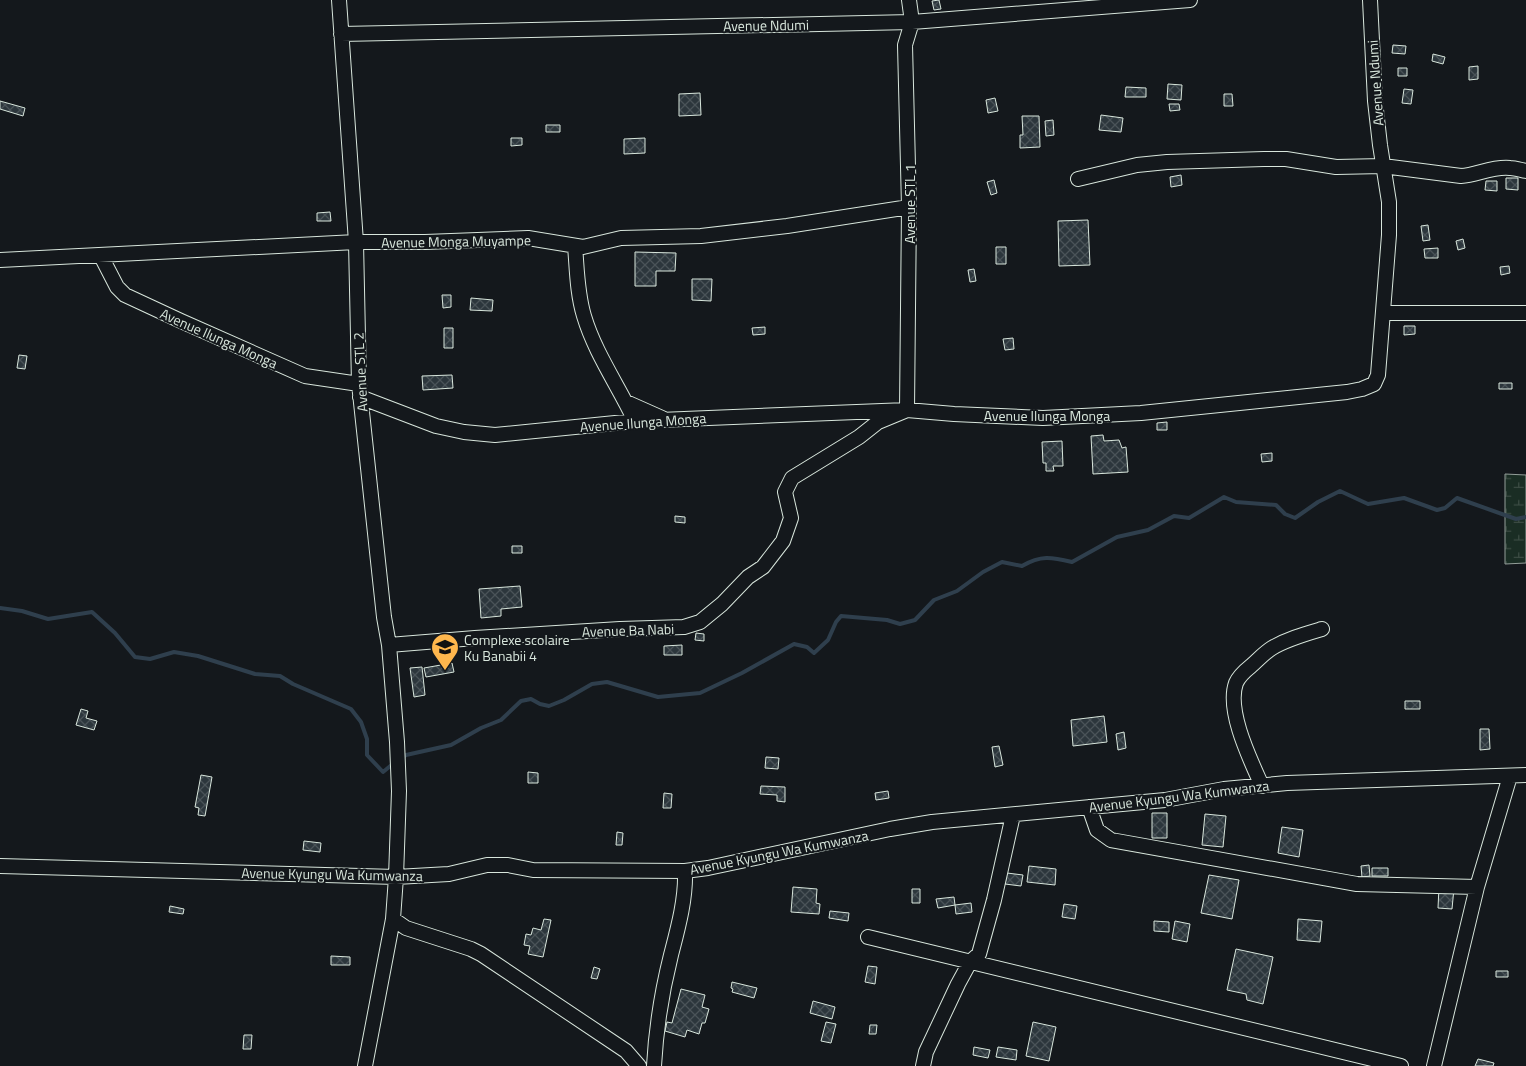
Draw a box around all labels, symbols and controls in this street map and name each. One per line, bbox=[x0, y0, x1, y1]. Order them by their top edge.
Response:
street label: Avenue Ndumi bbox=[723, 14, 809, 36]
street label: Avenue Ndumi bbox=[1362, 39, 1388, 127]
street label: Avenue STL 1 bbox=[899, 164, 920, 244]
street label: Avenue Monga Muyampe bbox=[381, 229, 531, 253]
street label: Avenue Ilunga Monga bbox=[157, 303, 281, 373]
street label: Avenue STL 2 bbox=[347, 332, 373, 412]
street label: Avenue Ilunga Monga bbox=[984, 405, 1110, 426]
street label: Avenue Ilunga Monga bbox=[579, 407, 707, 437]
street label: Avenue Ba Nabi bbox=[581, 618, 675, 642]
place label: Complexe scolaire Ku Banabii 4 bbox=[464, 629, 570, 666]
school or university icon: Complexe scolaire Ku Banabii 4 bbox=[430, 632, 460, 671]
street label: Avenue Kyungu Wa Kumwanza bbox=[1088, 775, 1270, 817]
street label: Avenue Kyungu Wa Kumwanza bbox=[688, 824, 870, 880]
street label: Avenue Kyungu Wa Kumwanza bbox=[241, 862, 423, 886]

